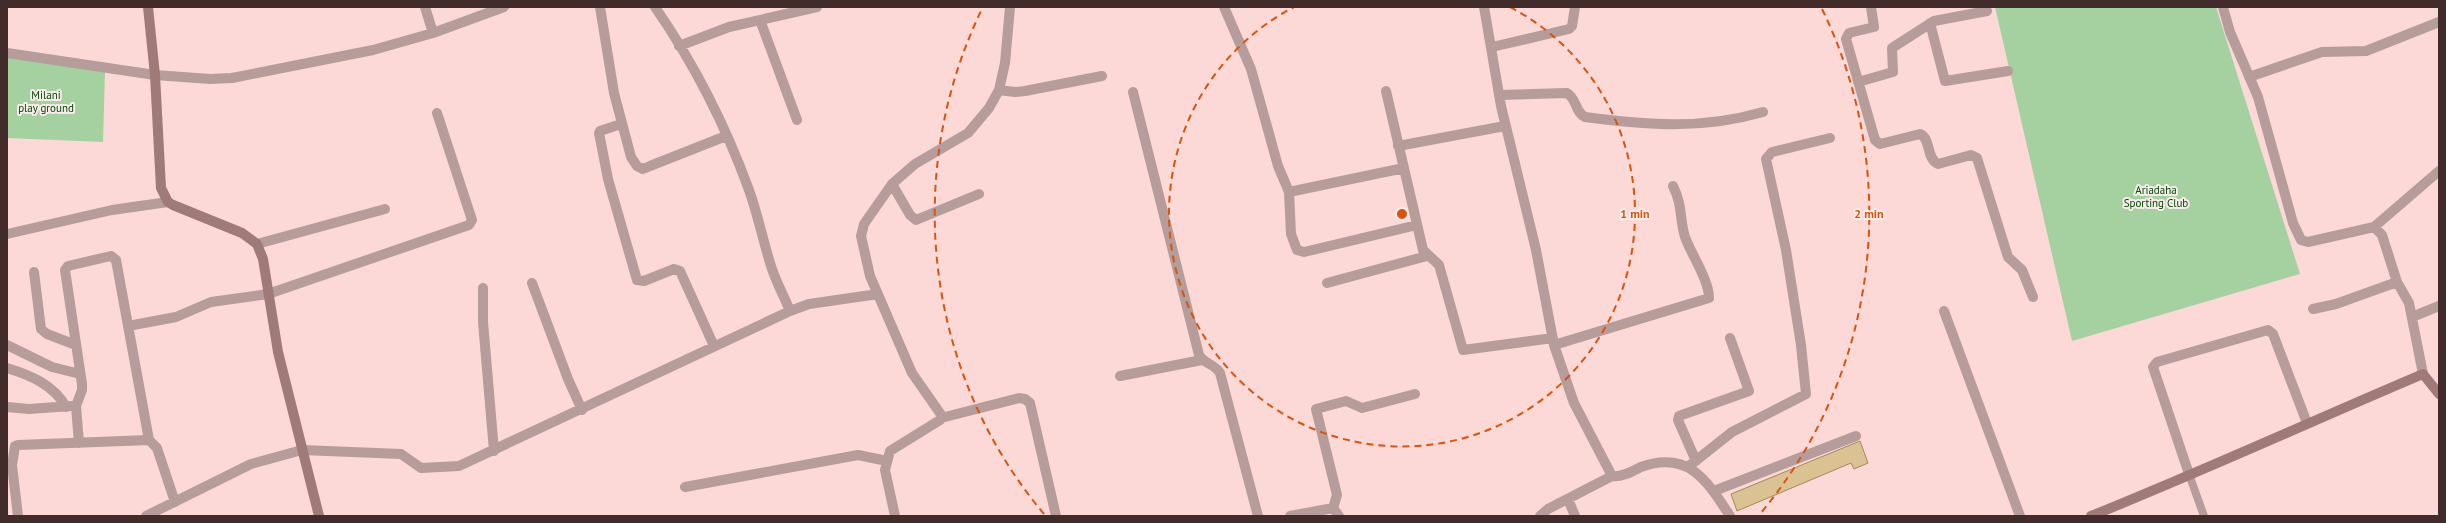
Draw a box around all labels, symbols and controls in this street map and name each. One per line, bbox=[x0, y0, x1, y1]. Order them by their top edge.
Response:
park label: Milani play ground bbox=[18, 88, 74, 115]
park label: Ariadaha Sporting Club bbox=[2124, 183, 2188, 210]
text: 1 min bbox=[1620, 206, 1650, 221]
text: 2 min bbox=[1854, 206, 1884, 221]
centre of rings bbox=[1395, 207, 1409, 221]

